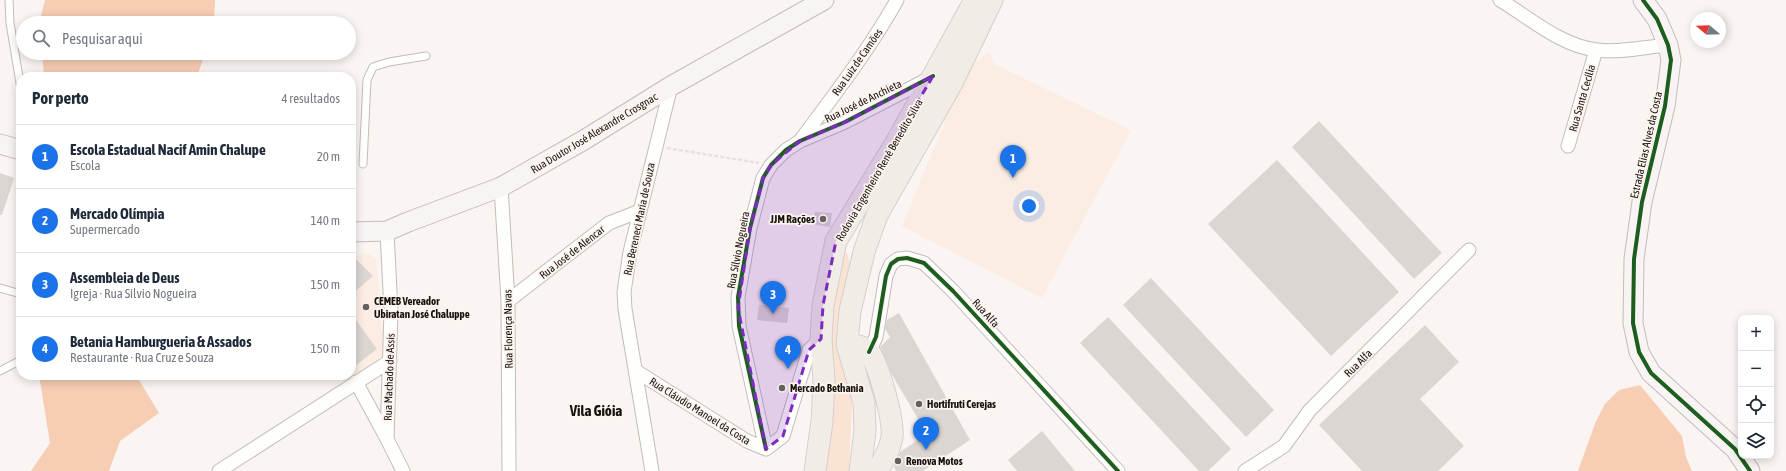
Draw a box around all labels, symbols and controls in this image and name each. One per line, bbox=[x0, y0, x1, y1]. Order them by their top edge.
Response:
north arrow bbox=[1690, 12, 1726, 48]
search box bbox=[16, 16, 356, 60]
street label: Rua Luiz de Camões bbox=[830, 26, 885, 98]
icon: search bbox=[30, 27, 52, 49]
text: Pesquisar aqui bbox=[62, 30, 143, 47]
street label: Rua Santa Cecília bbox=[1567, 63, 1597, 133]
street label: Rua José de Anchieta bbox=[823, 77, 903, 125]
text: Por perto bbox=[32, 88, 89, 108]
street label: Rua Doutor José Alexandre Crosgnac bbox=[529, 90, 660, 176]
street label: Estrada Elias Alves da Costa bbox=[1628, 90, 1664, 200]
text: 4 resultados bbox=[281, 91, 340, 106]
street label: Rodovia Engenheiro Renê Benedito Silva bbox=[833, 97, 925, 243]
text: Escola Estadual Nacif Amin Chalupe bbox=[70, 141, 266, 158]
pin: 1 bbox=[1000, 145, 1026, 178]
text: 1 bbox=[42, 149, 48, 164]
text: 20 m bbox=[317, 149, 340, 164]
text: Escola bbox=[70, 158, 101, 173]
street label: Rua Bereneci Maria de Souza bbox=[621, 161, 657, 277]
your location bbox=[1019, 196, 1039, 216]
text: Mercado Olímpia bbox=[70, 205, 165, 222]
street label: Rua Sílvio Nogueira bbox=[725, 210, 751, 290]
text: 2 bbox=[42, 213, 48, 228]
text: 140 m bbox=[311, 213, 340, 228]
place label: JJM Rações bbox=[769, 213, 815, 225]
marker: JJM Rações bbox=[818, 214, 828, 224]
text: Supermercado bbox=[70, 222, 140, 237]
street label: Rua José de Alencar bbox=[537, 222, 607, 281]
text: Assembleia de Deus bbox=[70, 269, 180, 286]
text: 3 bbox=[42, 277, 48, 292]
text: 150 m bbox=[311, 277, 340, 292]
pin: 3 bbox=[760, 281, 786, 314]
text: Igreja · Rua Sílvio Nogueira bbox=[70, 286, 197, 301]
street label: Rua Florença Navas bbox=[501, 289, 515, 369]
place label: CEMEB Vereador Ubiratan José Chaluppe bbox=[374, 295, 470, 320]
street label: Rua Alfa bbox=[970, 296, 1002, 330]
marker: CEMEB Vereador Ubiratan José Chaluppe bbox=[361, 302, 371, 312]
map controls bbox=[1738, 315, 1774, 459]
button: + bbox=[1738, 315, 1774, 351]
text: Betania Hamburgueria & Assados bbox=[70, 333, 251, 350]
street label: Rua Machado de Assis bbox=[381, 333, 397, 421]
pin: 4 bbox=[775, 336, 801, 369]
text: 4 bbox=[42, 341, 48, 356]
text: 150 m bbox=[311, 341, 340, 356]
street label: Rua Alfa bbox=[1342, 347, 1374, 379]
text: Restaurante · Rua Cruz e Souza bbox=[70, 350, 214, 365]
button: − bbox=[1738, 351, 1774, 387]
street label: Rua Cláudio Manoel da Costa bbox=[647, 375, 753, 447]
place label: Mercado Bethania bbox=[790, 382, 864, 394]
marker: Mercado Bethania bbox=[777, 383, 787, 393]
button: locate bbox=[1738, 387, 1774, 423]
place label: Hortifruti Cerejas bbox=[927, 398, 996, 410]
marker: Hortifruti Cerejas bbox=[914, 399, 924, 409]
district label: Vila Gióia bbox=[569, 402, 622, 419]
pin: 2 bbox=[913, 417, 939, 450]
button: layers bbox=[1738, 423, 1774, 459]
place label: Renova Motos bbox=[906, 455, 963, 467]
marker: Renova Motos bbox=[893, 456, 903, 466]

